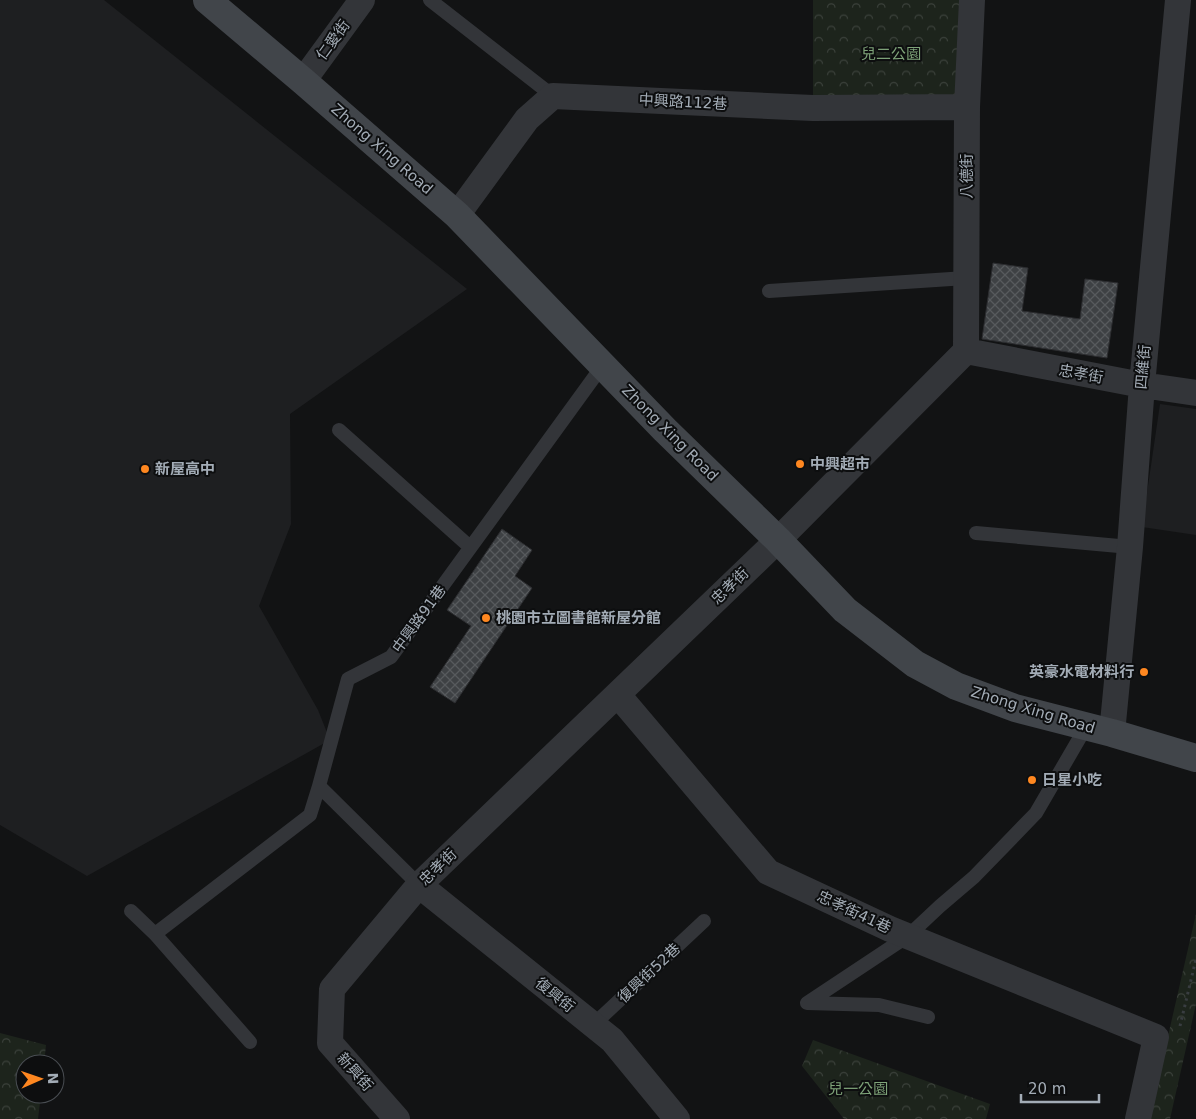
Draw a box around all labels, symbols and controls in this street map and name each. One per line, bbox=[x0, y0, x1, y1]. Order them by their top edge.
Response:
street label: 仁愛街 bbox=[312, 17, 354, 63]
park label: 兒二公園 bbox=[861, 45, 921, 63]
street label: 中興路112巷 bbox=[638, 91, 728, 113]
street label: Zhong Xing Road bbox=[328, 100, 436, 198]
street label: 八德街 bbox=[958, 153, 976, 199]
street label: 四維街 bbox=[1132, 344, 1154, 390]
street label: 忠孝街 bbox=[1057, 361, 1105, 387]
street label: Zhong Xing Road bbox=[618, 381, 722, 485]
place label: 中興超市 bbox=[810, 455, 870, 473]
marker: 中興超市 bbox=[794, 458, 806, 470]
place label: 新屋高中 bbox=[155, 460, 215, 478]
marker: 新屋高中 bbox=[139, 463, 151, 475]
street label: 忠孝街 bbox=[708, 564, 752, 608]
street label: 中興路91巷 bbox=[388, 582, 450, 656]
place label: 桃園市立圖書館新屋分館 bbox=[496, 609, 661, 627]
marker: 桃園市立圖書館新屋分館 bbox=[480, 612, 492, 624]
place label: 英豪水電材料行 bbox=[1029, 663, 1134, 681]
marker: 英豪水電材料行 bbox=[1138, 666, 1150, 678]
street label: Zhong Xing Road bbox=[969, 683, 1097, 737]
place label: 日星小吃 bbox=[1042, 771, 1102, 789]
marker: 日星小吃 bbox=[1026, 774, 1038, 786]
street label: 忠孝街 bbox=[416, 845, 460, 889]
street label: 忠孝街41巷 bbox=[814, 887, 894, 937]
street label: 復興街52巷 bbox=[614, 939, 684, 1007]
street label: 復興街 bbox=[532, 974, 578, 1016]
street label: 新興街 bbox=[333, 1049, 377, 1095]
north arrow bbox=[15, 1054, 65, 1104]
text: N bbox=[45, 1072, 61, 1085]
scale bar bbox=[1021, 1072, 1098, 1104]
park label: 兒一公園 bbox=[828, 1080, 888, 1098]
text: 20 m bbox=[1028, 1080, 1066, 1098]

